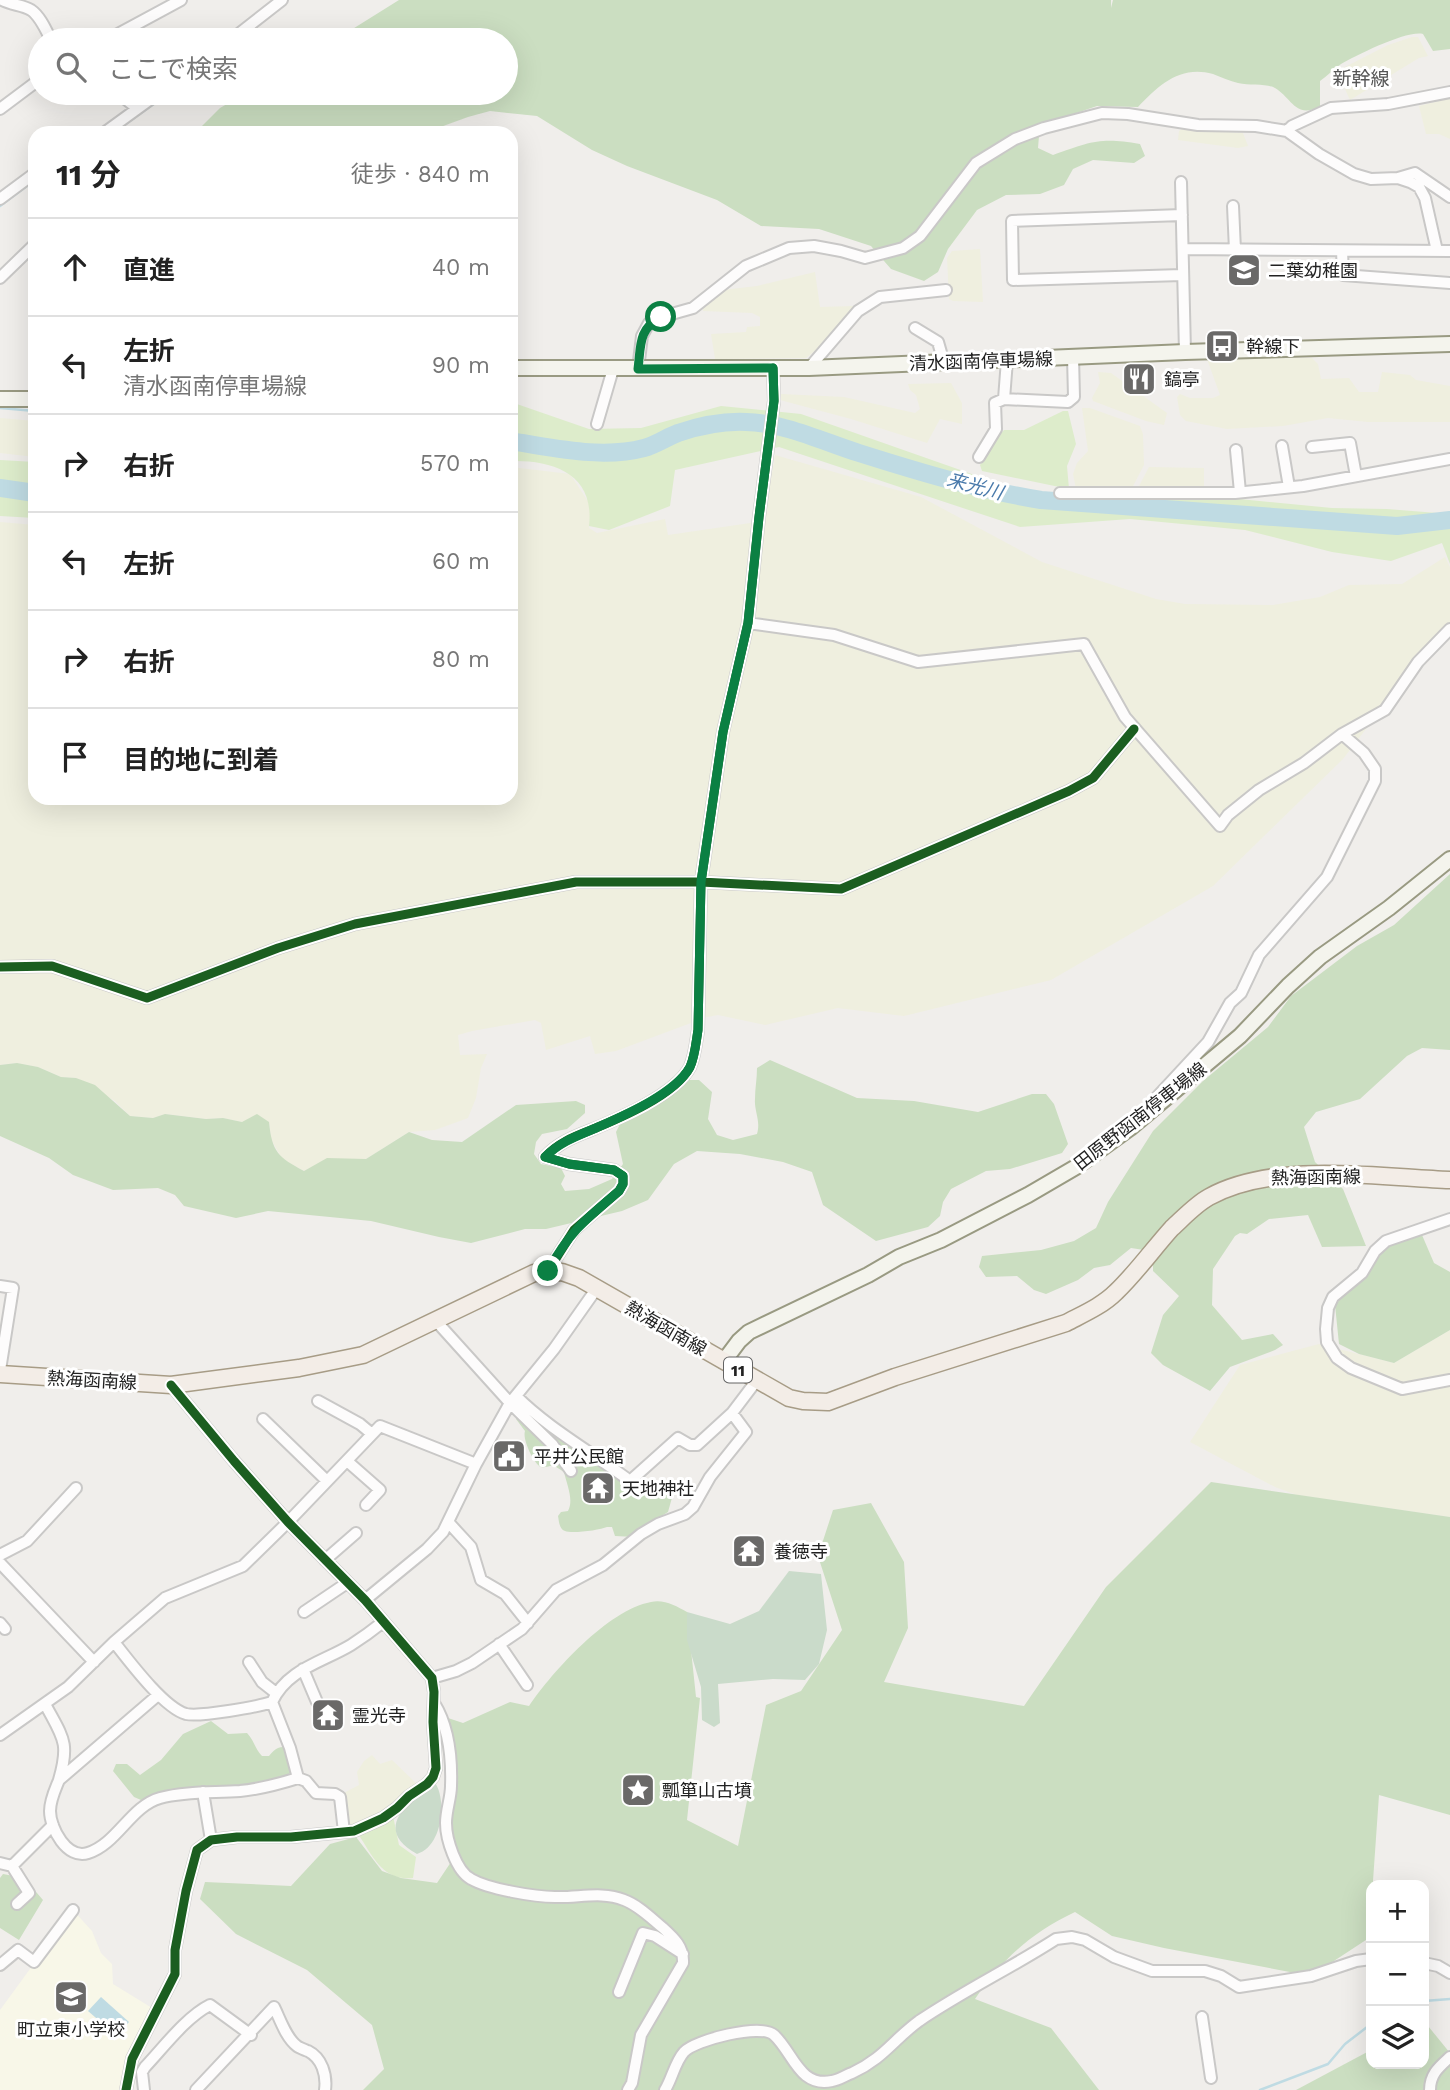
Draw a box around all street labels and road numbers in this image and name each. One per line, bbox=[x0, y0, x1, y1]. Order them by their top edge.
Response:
street label: 清水函南停車場線 bbox=[909, 348, 1053, 374]
street label: 田原野函南停車場線 bbox=[1070, 1058, 1210, 1174]
street label: 熱海函南線 bbox=[1271, 1166, 1361, 1188]
street label: 熱海函南線 bbox=[622, 1296, 710, 1360]
road number: 11 bbox=[724, 1358, 752, 1382]
street label: 熱海函南線 bbox=[47, 1367, 137, 1393]

